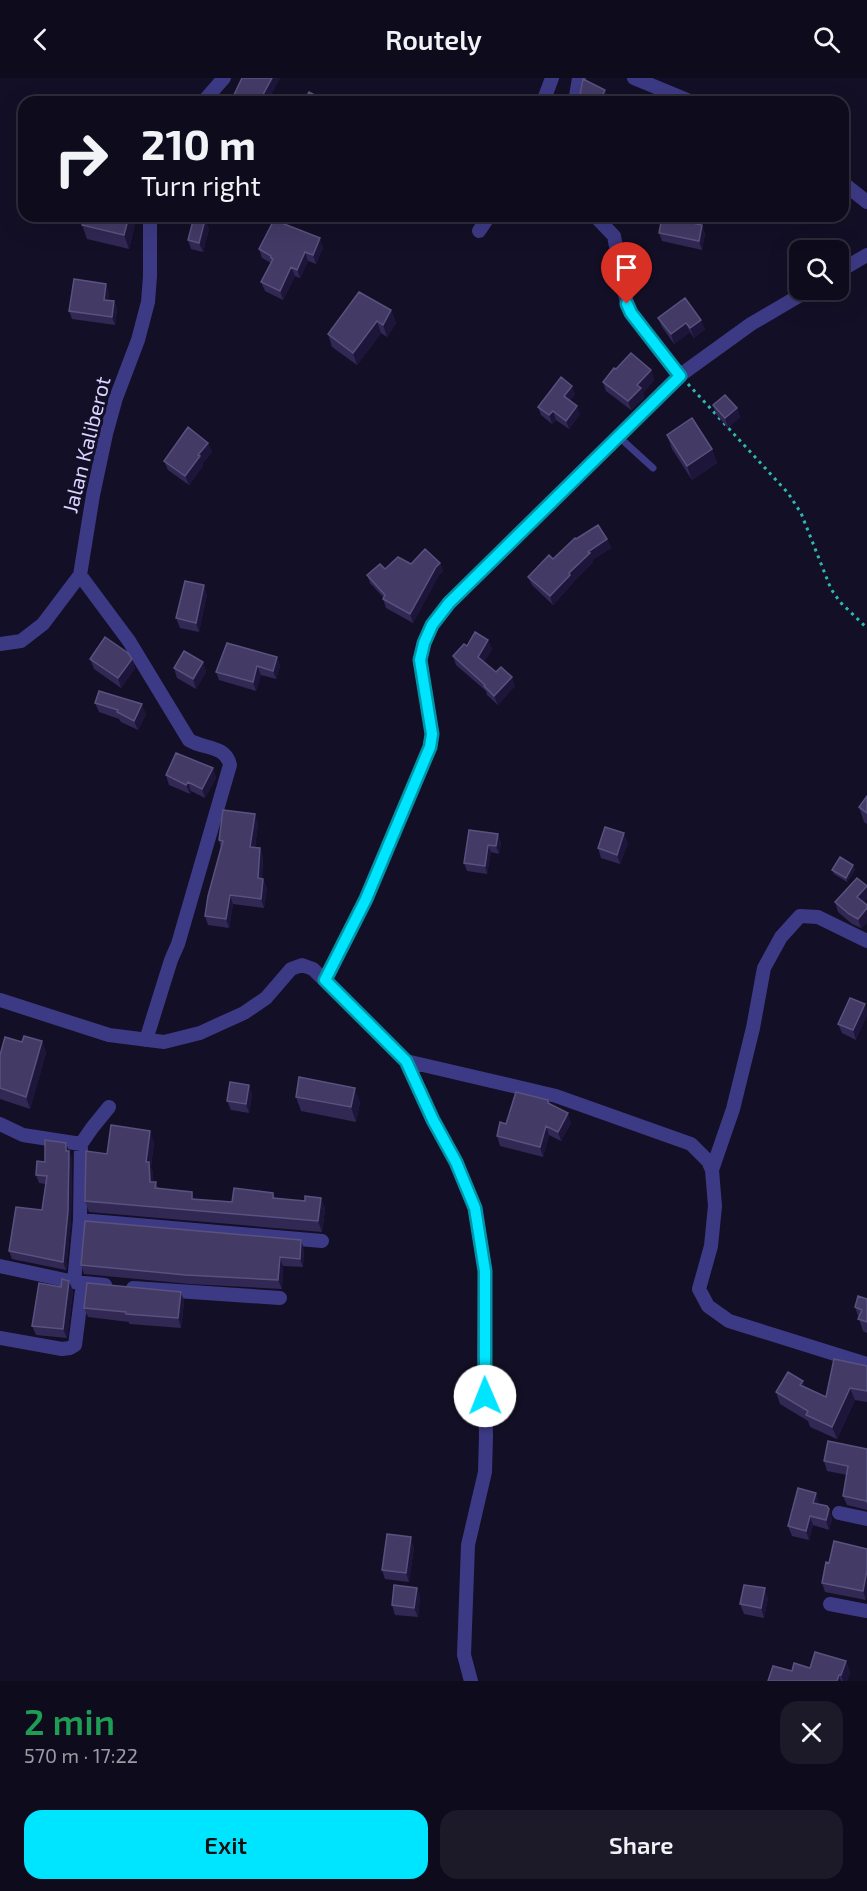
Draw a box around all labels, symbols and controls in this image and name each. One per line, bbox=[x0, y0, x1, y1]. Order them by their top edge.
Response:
icon: back bbox=[24, 23, 57, 56]
text: Routely bbox=[385, 23, 482, 55]
icon: search bbox=[810, 23, 843, 56]
text: 210 m bbox=[141, 118, 256, 168]
icon: right bbox=[42, 120, 120, 198]
text: Turn right bbox=[141, 169, 261, 201]
map controls bbox=[789, 240, 849, 300]
button: search bbox=[789, 240, 849, 300]
pin bbox=[601, 242, 652, 304]
icon: arrive bbox=[610, 251, 643, 284]
street label: Jalan Kaliberot bbox=[56, 374, 115, 516]
position arrow bbox=[453, 1364, 517, 1428]
text: 2 min bbox=[24, 1699, 115, 1742]
button: close bbox=[780, 1701, 843, 1764]
text: 570 m · 17:22 bbox=[24, 1743, 138, 1767]
button: Exit bbox=[24, 1810, 428, 1879]
button: Share bbox=[440, 1810, 843, 1879]

